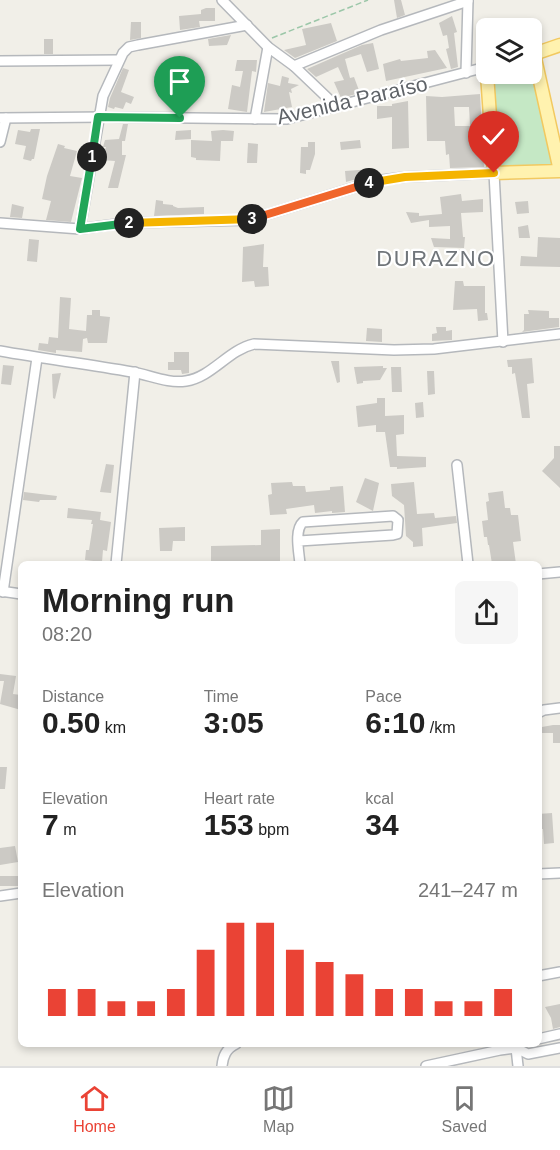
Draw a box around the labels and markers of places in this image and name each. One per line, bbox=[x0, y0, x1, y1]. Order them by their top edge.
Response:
pin bbox=[154, 56, 205, 118]
pin bbox=[468, 111, 519, 173]
pin: 1 bbox=[77, 142, 107, 172]
pin: 4 bbox=[354, 168, 384, 198]
pin: 3 bbox=[237, 204, 267, 234]
pin: 2 bbox=[114, 208, 144, 238]

